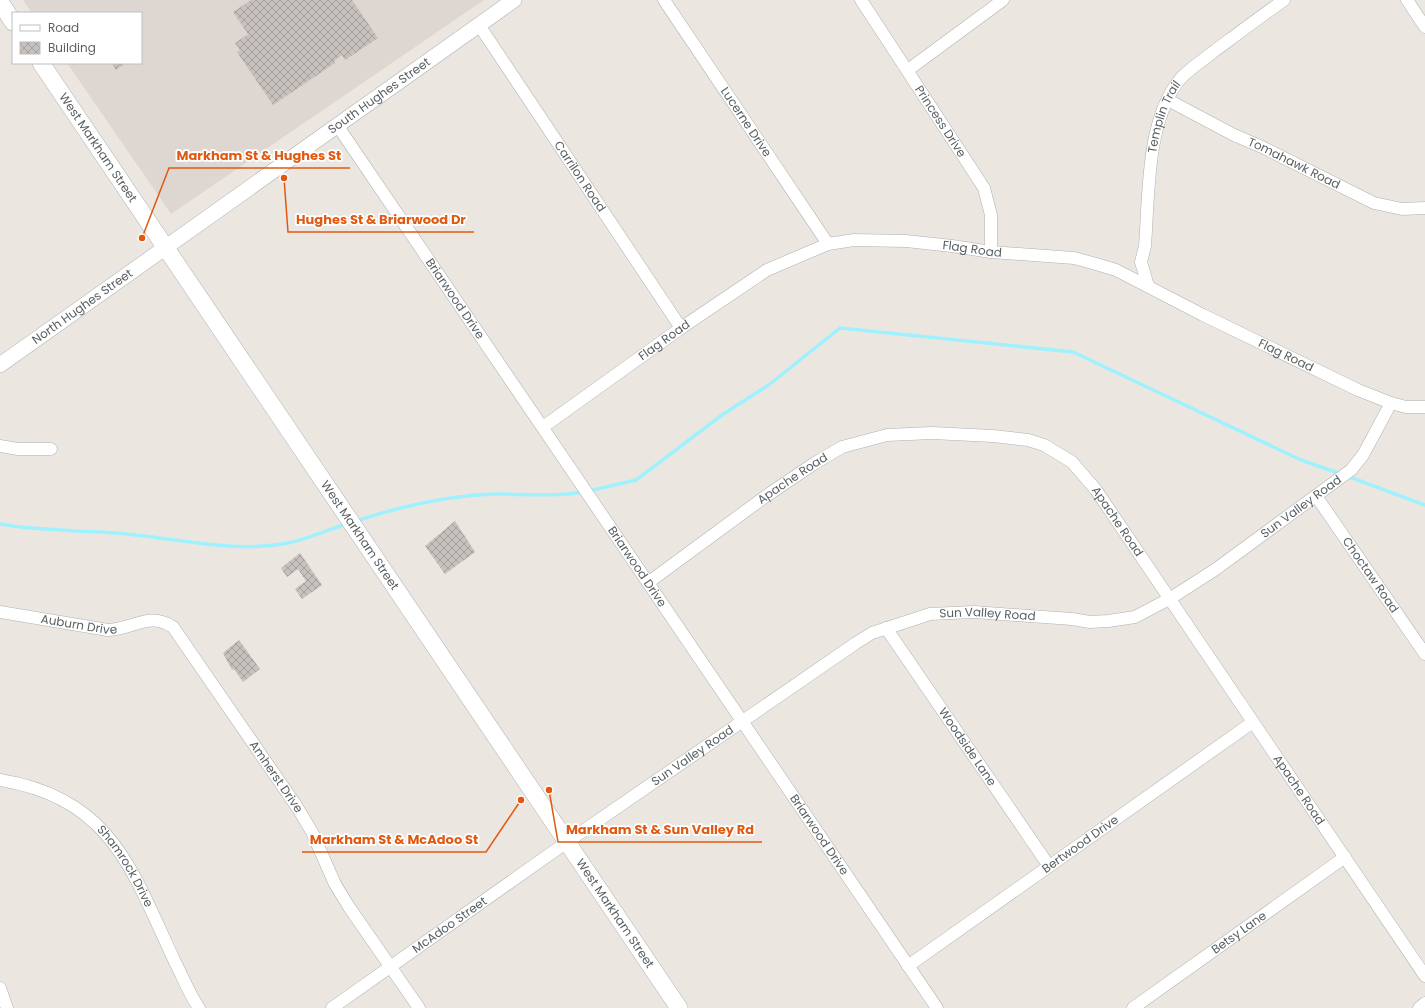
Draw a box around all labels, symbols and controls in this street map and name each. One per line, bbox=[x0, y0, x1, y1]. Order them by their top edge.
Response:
legend bbox=[12, 12, 142, 64]
text: Road bbox=[48, 19, 79, 36]
text: Building bbox=[48, 39, 96, 56]
street label: South Hughes Street bbox=[324, 53, 433, 138]
street label: Templin Trail bbox=[1143, 77, 1184, 154]
street label: Princess Drive bbox=[911, 82, 971, 160]
street label: Lucerne Drive bbox=[717, 84, 776, 160]
street label: West Markham Street bbox=[55, 89, 142, 205]
street label: Tomahawk Road bbox=[1245, 133, 1343, 193]
street label: Carrilon Road bbox=[551, 137, 610, 215]
callout: Markham St & Hughes St bbox=[169, 143, 350, 168]
text: Markham St & Hughes St bbox=[177, 146, 341, 165]
callout: Hughes St & Briarwood Dr bbox=[288, 207, 474, 232]
text: Hughes St & Briarwood Dr bbox=[296, 210, 466, 229]
street label: Flag Road bbox=[942, 236, 1003, 261]
street label: Briarwood Drive bbox=[422, 255, 489, 342]
street label: North Hughes Street bbox=[28, 264, 136, 348]
street label: Flag Road bbox=[635, 315, 693, 364]
street label: Flag Road bbox=[1256, 334, 1317, 375]
street label: Apache Road bbox=[754, 448, 831, 508]
street label: Sun Valley Road bbox=[1257, 471, 1345, 542]
street label: West Markham Street bbox=[317, 477, 403, 593]
street label: Apache Road bbox=[1088, 483, 1148, 560]
street label: Briarwood Drive bbox=[604, 523, 671, 610]
street label: Choctaw Road bbox=[1339, 533, 1403, 616]
street label: Sun Valley Road bbox=[939, 603, 1036, 624]
street label: Auburn Drive bbox=[40, 610, 118, 638]
street label: Woodside Lane bbox=[935, 704, 1001, 789]
street label: Sun Valley Road bbox=[648, 721, 737, 790]
street label: Amherst Drive bbox=[246, 737, 308, 816]
street label: Apache Road bbox=[1270, 751, 1329, 828]
street label: Briarwood Drive bbox=[786, 791, 853, 878]
street label: Bertwood Drive bbox=[1038, 811, 1122, 877]
callout: Markham St & Sun Valley Rd bbox=[558, 817, 762, 842]
text: Markham St & Sun Valley Rd bbox=[566, 820, 754, 839]
street label: Shamrock Drive bbox=[94, 821, 158, 910]
callout: Markham St & McAdoo St bbox=[302, 827, 486, 852]
text: Markham St & McAdoo St bbox=[310, 830, 478, 849]
street label: West Markham Street bbox=[572, 855, 659, 971]
street label: McAdoo Street bbox=[409, 892, 490, 957]
street label: Betsy Lane bbox=[1208, 907, 1270, 958]

